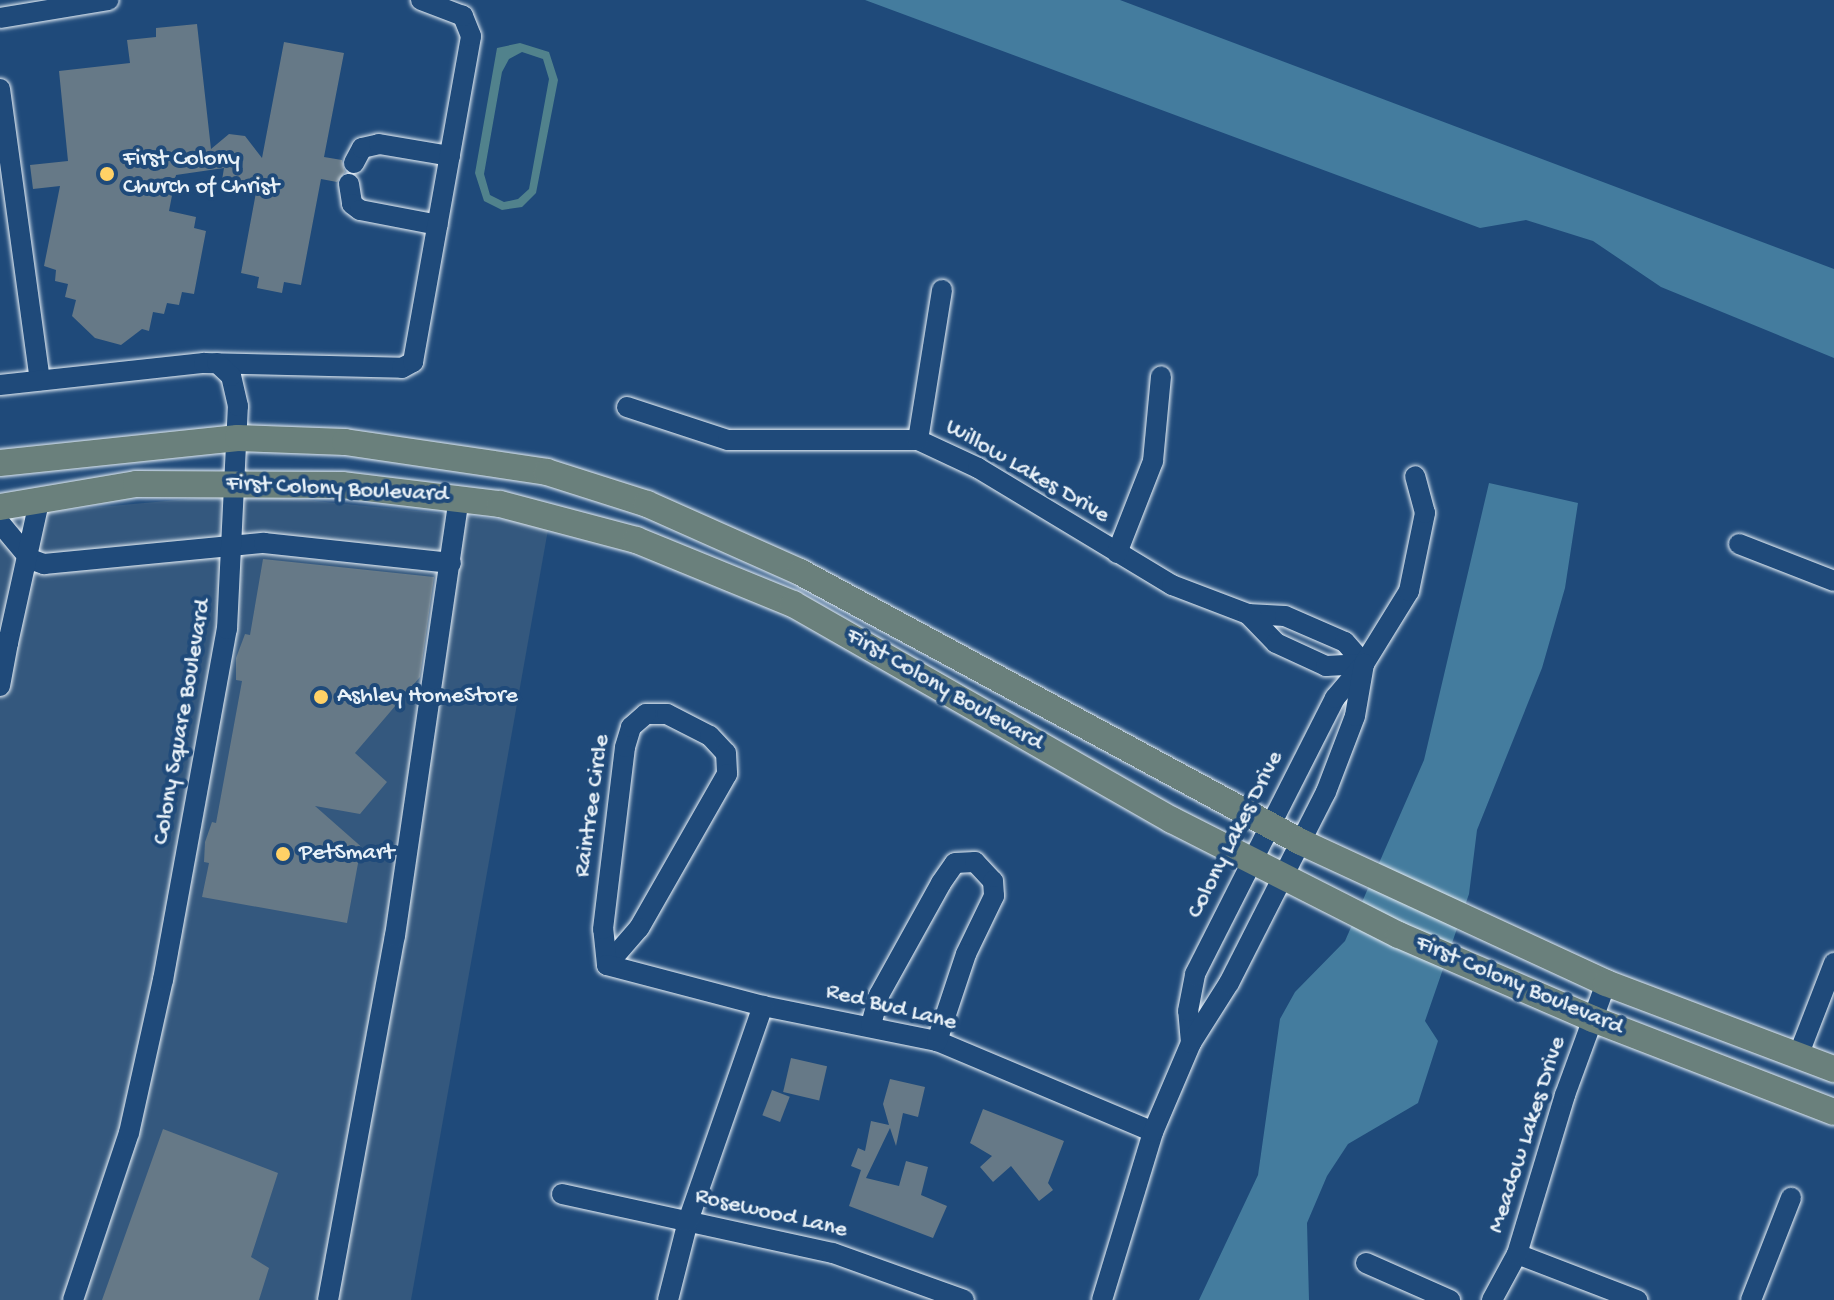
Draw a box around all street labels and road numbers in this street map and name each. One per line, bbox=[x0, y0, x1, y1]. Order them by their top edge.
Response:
street label: Willow Lakes Drive bbox=[940, 413, 1114, 531]
street label: First Colony Boulevard bbox=[225, 470, 449, 510]
street label: Colony Square Boulevard bbox=[147, 597, 219, 847]
street label: First Colony Boulevard bbox=[840, 622, 1048, 758]
street label: Raintree Circle bbox=[569, 733, 617, 879]
street label: Colony Lakes Drive bbox=[1181, 746, 1291, 924]
street label: First Colony Boulevard bbox=[1411, 929, 1627, 1043]
street label: Red Bud Lane bbox=[823, 978, 959, 1038]
street label: Meadow Lakes Drive bbox=[1483, 1033, 1573, 1237]
street label: Rosewood Lane bbox=[692, 1182, 850, 1246]

